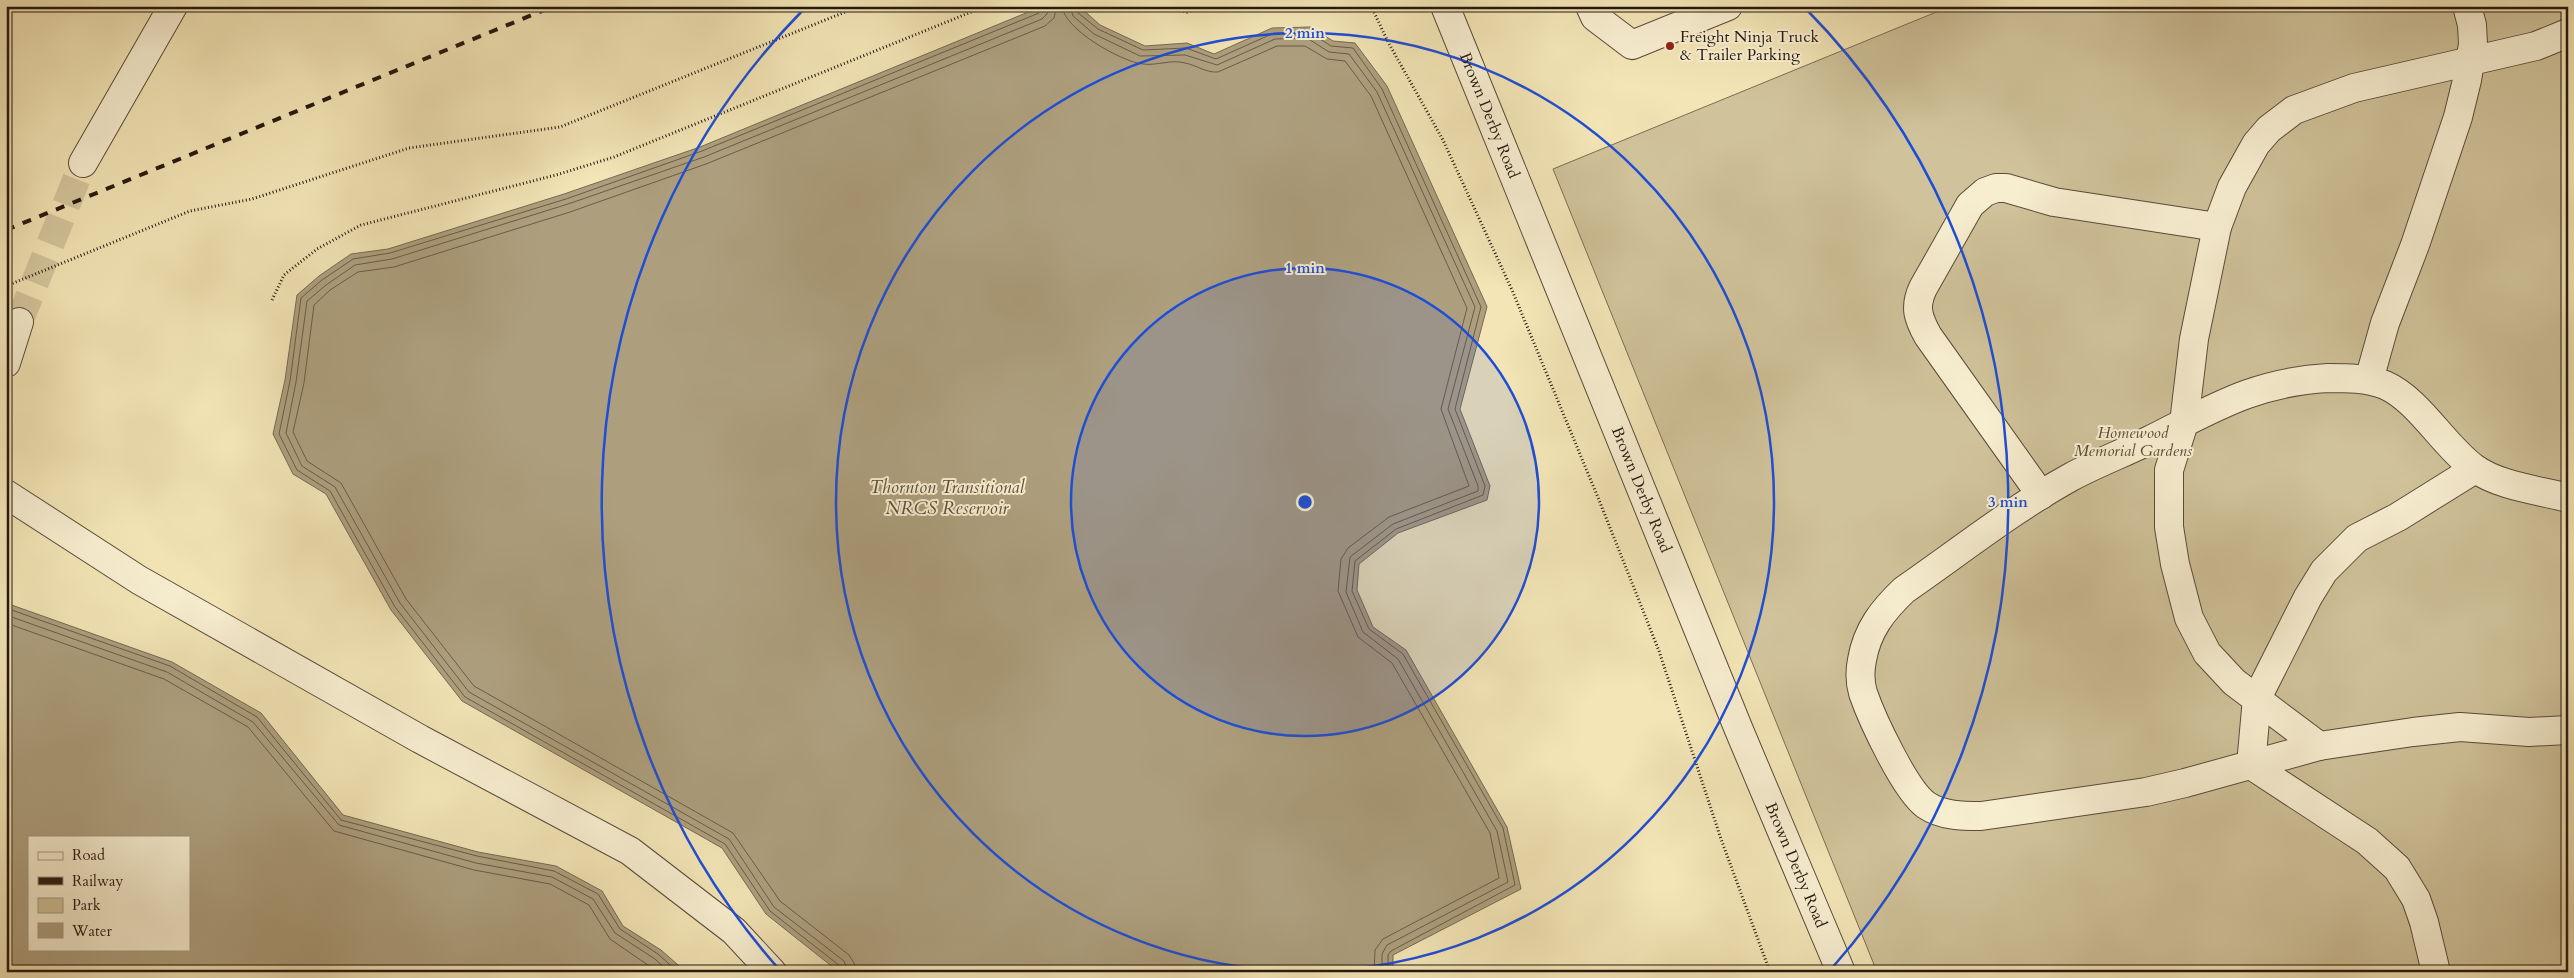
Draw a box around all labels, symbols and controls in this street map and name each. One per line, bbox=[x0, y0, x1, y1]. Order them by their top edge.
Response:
text: 2 min bbox=[1285, 23, 1325, 43]
place label: Freight Ninja Truck & Trailer Parking bbox=[1680, 26, 1819, 66]
marker: Freight Ninja Truck & Trailer Parking bbox=[1664, 40, 1676, 52]
street label: Brown Derby Road bbox=[1454, 49, 1525, 182]
text: 1 min bbox=[1285, 258, 1325, 278]
park label: Homewood Memorial Gardens bbox=[2074, 422, 2193, 462]
street label: Brown Derby Road bbox=[1606, 423, 1677, 556]
water label: Thornton Transitional NRCS Reservoir bbox=[869, 475, 1026, 521]
text: 3 min bbox=[1988, 492, 2028, 512]
centre of rings bbox=[1296, 493, 1314, 511]
street label: Brown Derby Road bbox=[1760, 799, 1832, 932]
legend bbox=[28, 836, 190, 950]
text: Road bbox=[72, 845, 105, 865]
text: Railway bbox=[72, 871, 123, 891]
text: Park bbox=[72, 895, 101, 915]
text: Water bbox=[71, 921, 113, 941]

